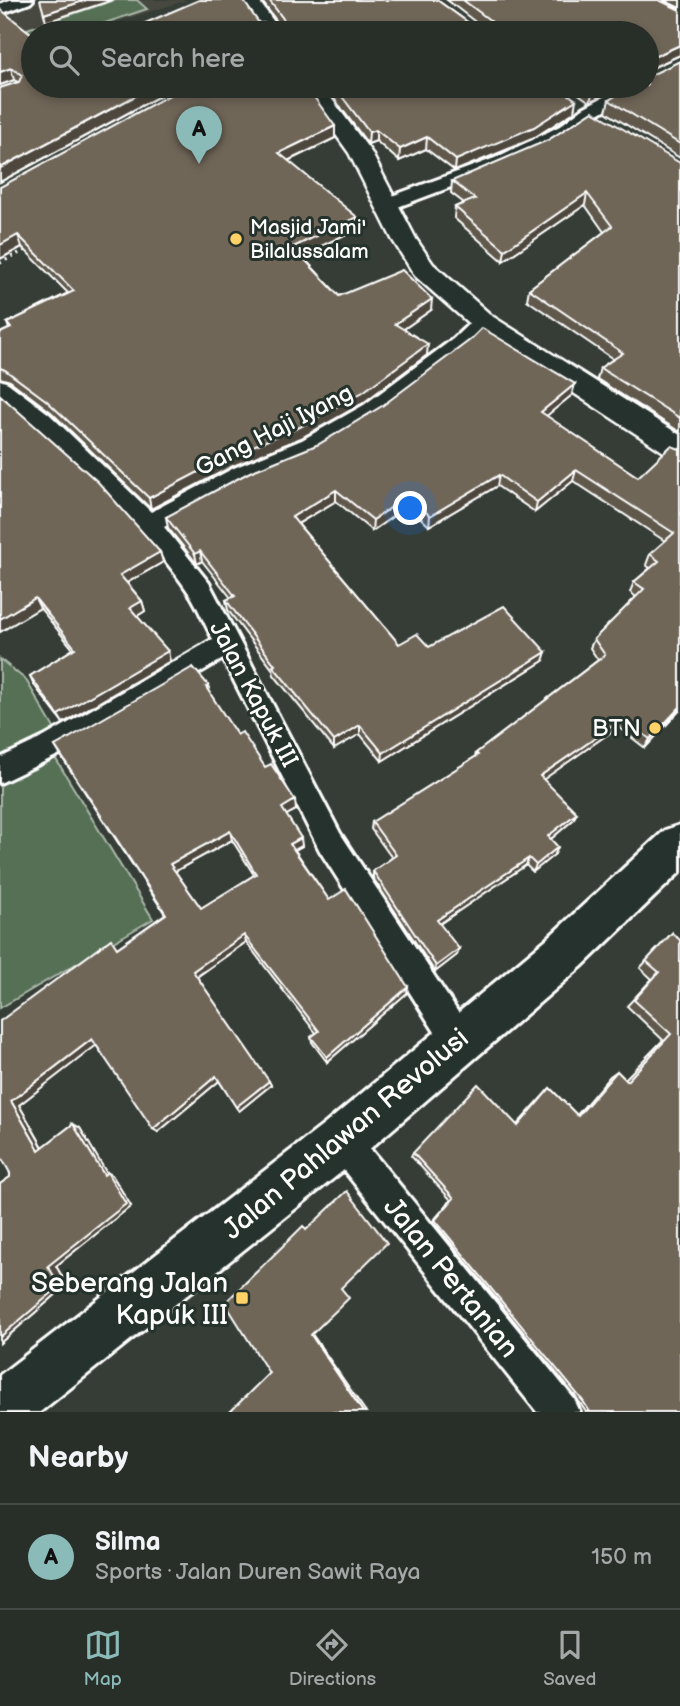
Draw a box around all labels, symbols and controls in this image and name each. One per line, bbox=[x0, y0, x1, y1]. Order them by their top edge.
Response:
search box bbox=[21, 21, 659, 98]
icon: search bbox=[45, 41, 83, 79]
text: Search here bbox=[101, 44, 245, 75]
pin: A bbox=[176, 106, 222, 164]
place label: Masjid Jami' Bilalussalam bbox=[250, 215, 369, 264]
marker: Masjid Jami' Bilalussalam bbox=[228, 231, 244, 247]
street label: Gang Haji Iyang bbox=[191, 378, 358, 483]
your location bbox=[393, 491, 427, 525]
street label: Jalan Kapuk III bbox=[203, 616, 304, 772]
place label: BTN bbox=[592, 714, 641, 743]
marker: BTN bbox=[647, 720, 663, 736]
street label: Jalan Pahlawan Revolusi bbox=[216, 1022, 475, 1247]
street label: Jalan Pertanian bbox=[376, 1191, 525, 1365]
place label: Seberang Jalan Kapuk III bbox=[31, 1267, 228, 1332]
marker: Seberang Jalan Kapuk III bbox=[234, 1290, 250, 1306]
text: Nearby bbox=[28, 1440, 128, 1476]
text: Silma bbox=[95, 1527, 161, 1558]
text: A bbox=[44, 1543, 58, 1571]
text: 150 m bbox=[591, 1543, 652, 1571]
text: Sports · Jalan Duren Sawit Raya bbox=[95, 1558, 421, 1586]
tab: Map bbox=[84, 1626, 122, 1691]
tab: Directions bbox=[289, 1626, 376, 1691]
tab: Saved bbox=[543, 1626, 596, 1691]

